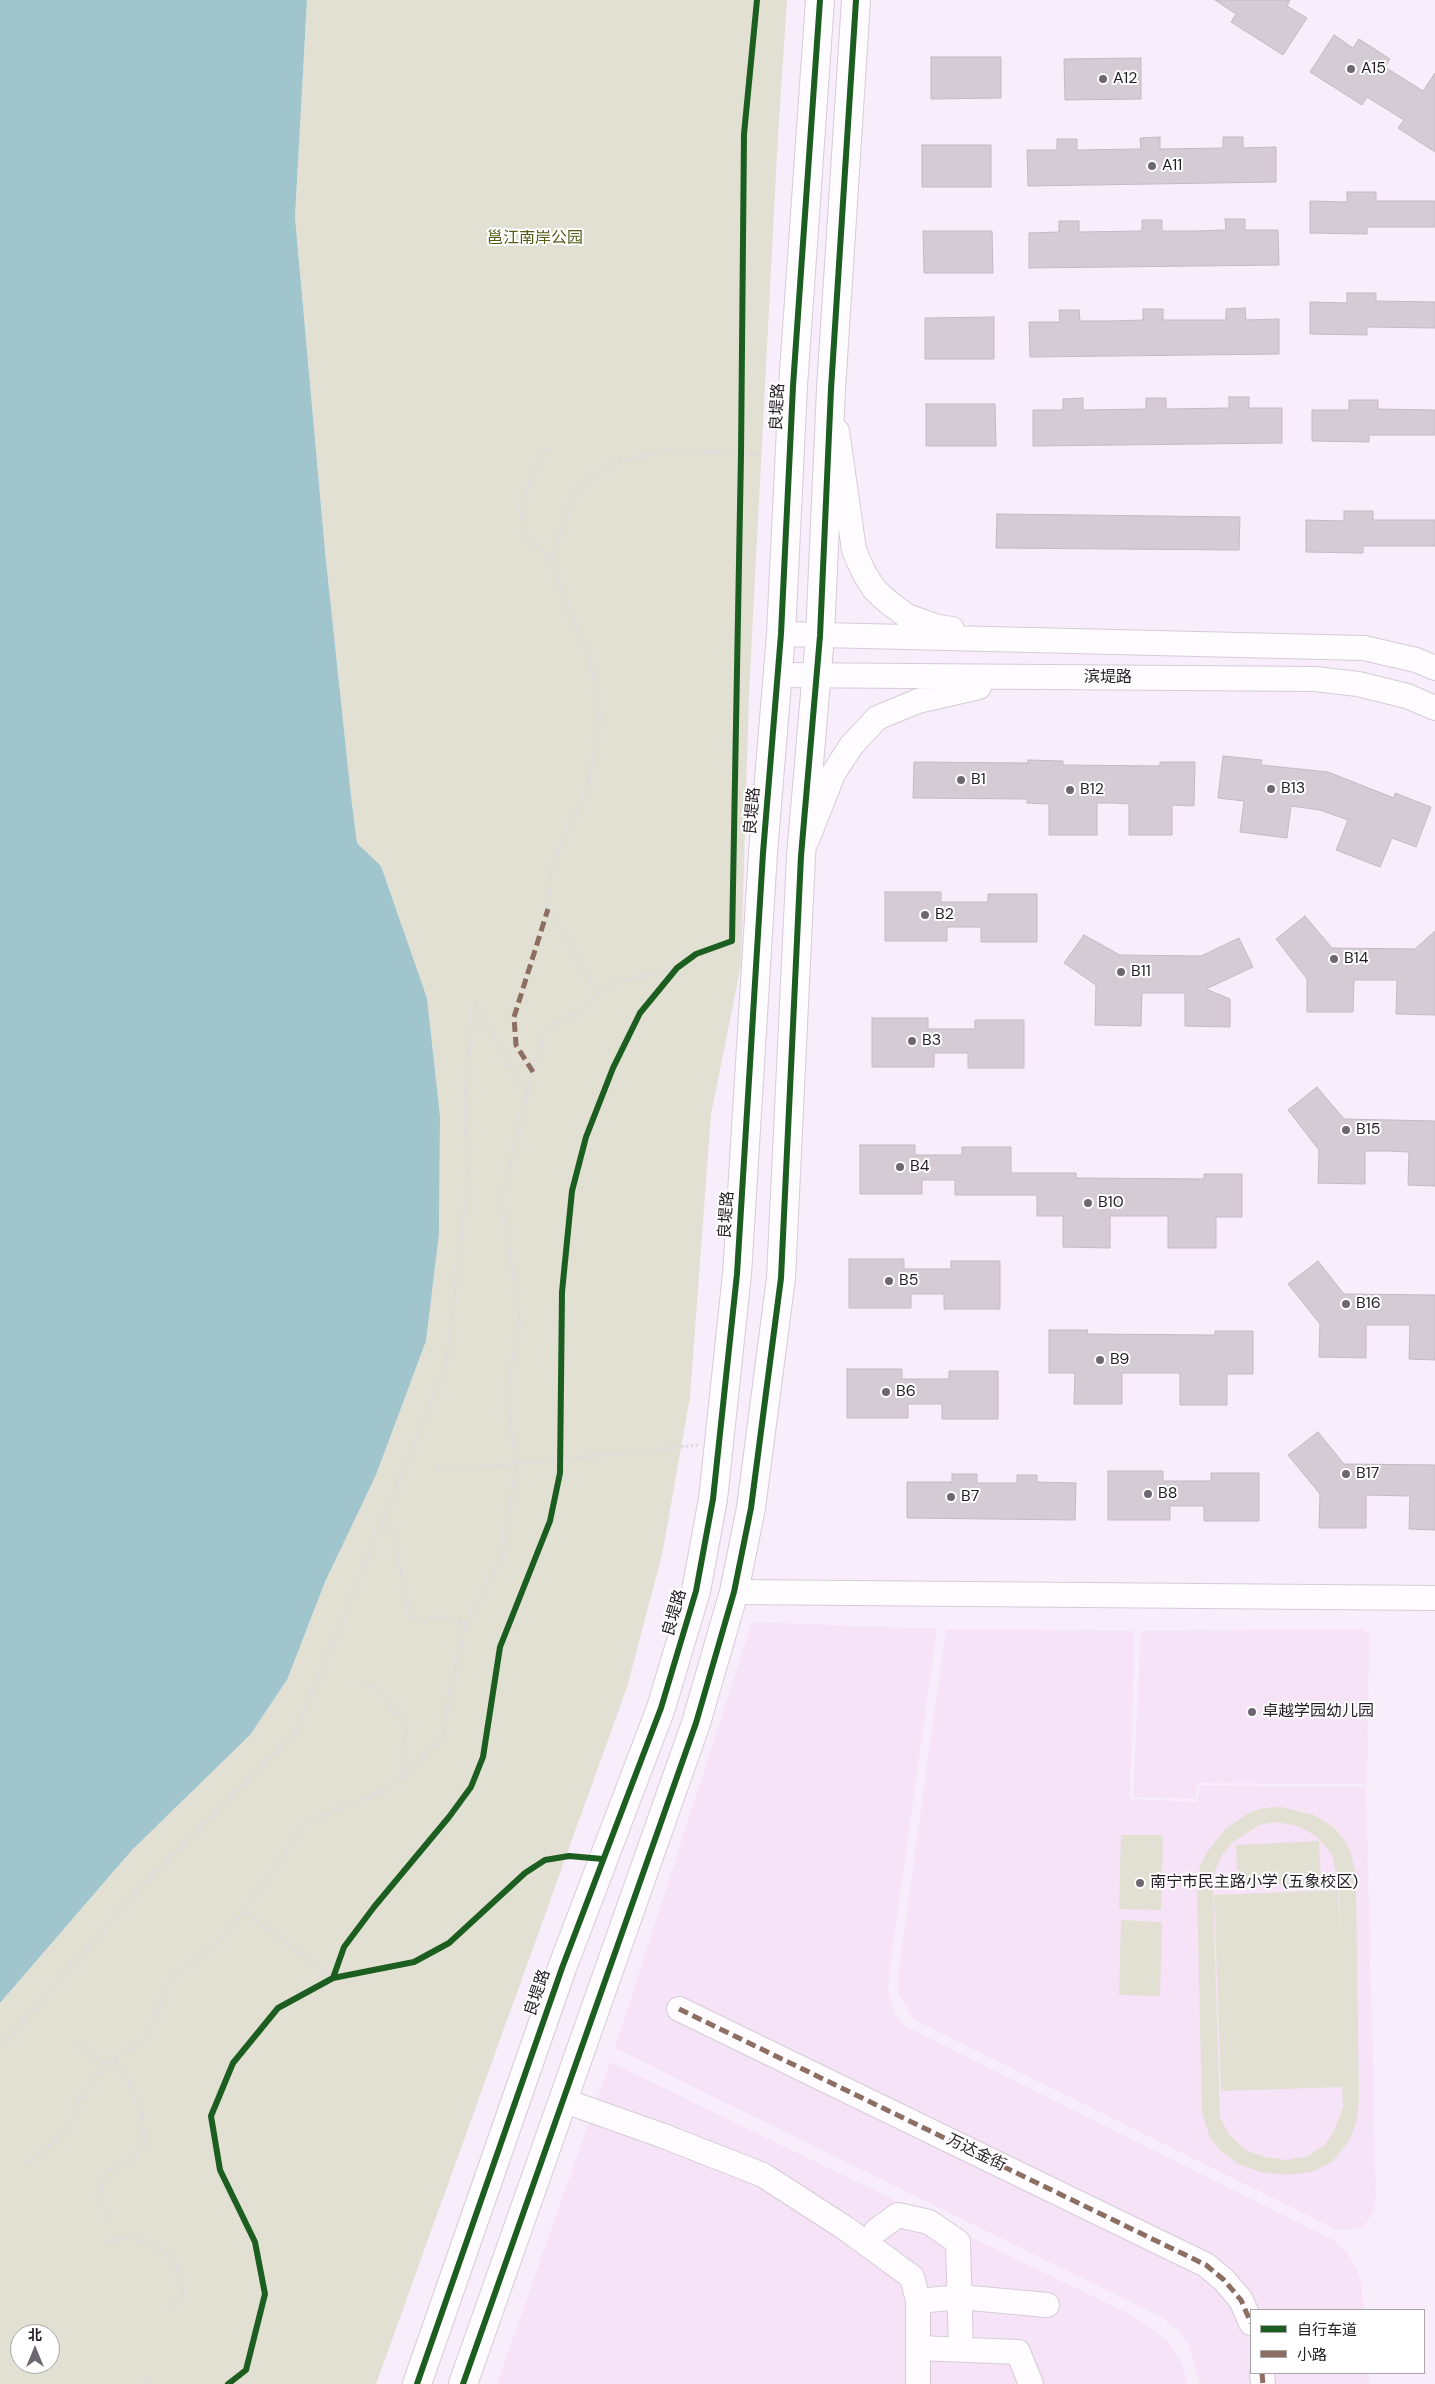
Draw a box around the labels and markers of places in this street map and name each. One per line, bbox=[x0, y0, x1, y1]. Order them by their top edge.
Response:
place label: A15 bbox=[1361, 59, 1386, 79]
marker: A15 bbox=[1345, 63, 1357, 75]
place label: A12 bbox=[1113, 69, 1137, 89]
marker: A12 bbox=[1097, 73, 1109, 85]
place label: A11 bbox=[1162, 156, 1182, 176]
marker: A11 bbox=[1146, 160, 1158, 172]
place label: B1 bbox=[971, 770, 986, 790]
marker: B1 bbox=[955, 774, 967, 786]
place label: B13 bbox=[1281, 779, 1305, 799]
place label: B12 bbox=[1080, 780, 1104, 800]
marker: B13 bbox=[1265, 783, 1277, 795]
marker: B12 bbox=[1064, 784, 1076, 796]
place label: B2 bbox=[935, 905, 954, 925]
marker: B2 bbox=[919, 909, 931, 921]
place label: B14 bbox=[1344, 949, 1368, 969]
marker: B14 bbox=[1328, 953, 1340, 965]
place label: B11 bbox=[1131, 962, 1151, 982]
marker: B11 bbox=[1115, 966, 1127, 978]
place label: B3 bbox=[922, 1031, 941, 1051]
marker: B3 bbox=[906, 1035, 918, 1047]
place label: B15 bbox=[1356, 1120, 1380, 1140]
marker: B15 bbox=[1340, 1124, 1352, 1136]
place label: B4 bbox=[910, 1157, 929, 1177]
marker: B4 bbox=[894, 1161, 906, 1173]
place label: B10 bbox=[1098, 1193, 1124, 1213]
marker: B10 bbox=[1082, 1197, 1094, 1209]
place label: B5 bbox=[899, 1271, 918, 1291]
marker: B5 bbox=[883, 1275, 895, 1287]
place label: B16 bbox=[1356, 1294, 1381, 1314]
marker: B16 bbox=[1340, 1298, 1352, 1310]
place label: B9 bbox=[1110, 1350, 1129, 1370]
marker: B9 bbox=[1094, 1354, 1106, 1366]
place label: B6 bbox=[896, 1382, 916, 1402]
marker: B6 bbox=[880, 1386, 892, 1398]
place label: B17 bbox=[1356, 1464, 1379, 1484]
marker: B17 bbox=[1340, 1468, 1352, 1480]
place label: B8 bbox=[1158, 1484, 1177, 1504]
place label: B7 bbox=[961, 1487, 979, 1507]
marker: B8 bbox=[1142, 1488, 1154, 1500]
marker: B7 bbox=[945, 1491, 957, 1503]
place label: 卓越学园幼儿园 bbox=[1262, 1702, 1374, 1722]
marker: 卓越学园幼儿园 bbox=[1246, 1706, 1258, 1718]
place label: 南宁市民主路小学 (五象校区) bbox=[1150, 1873, 1358, 1893]
marker: 南宁市民主路小学 (五象校区) bbox=[1134, 1877, 1146, 1889]

